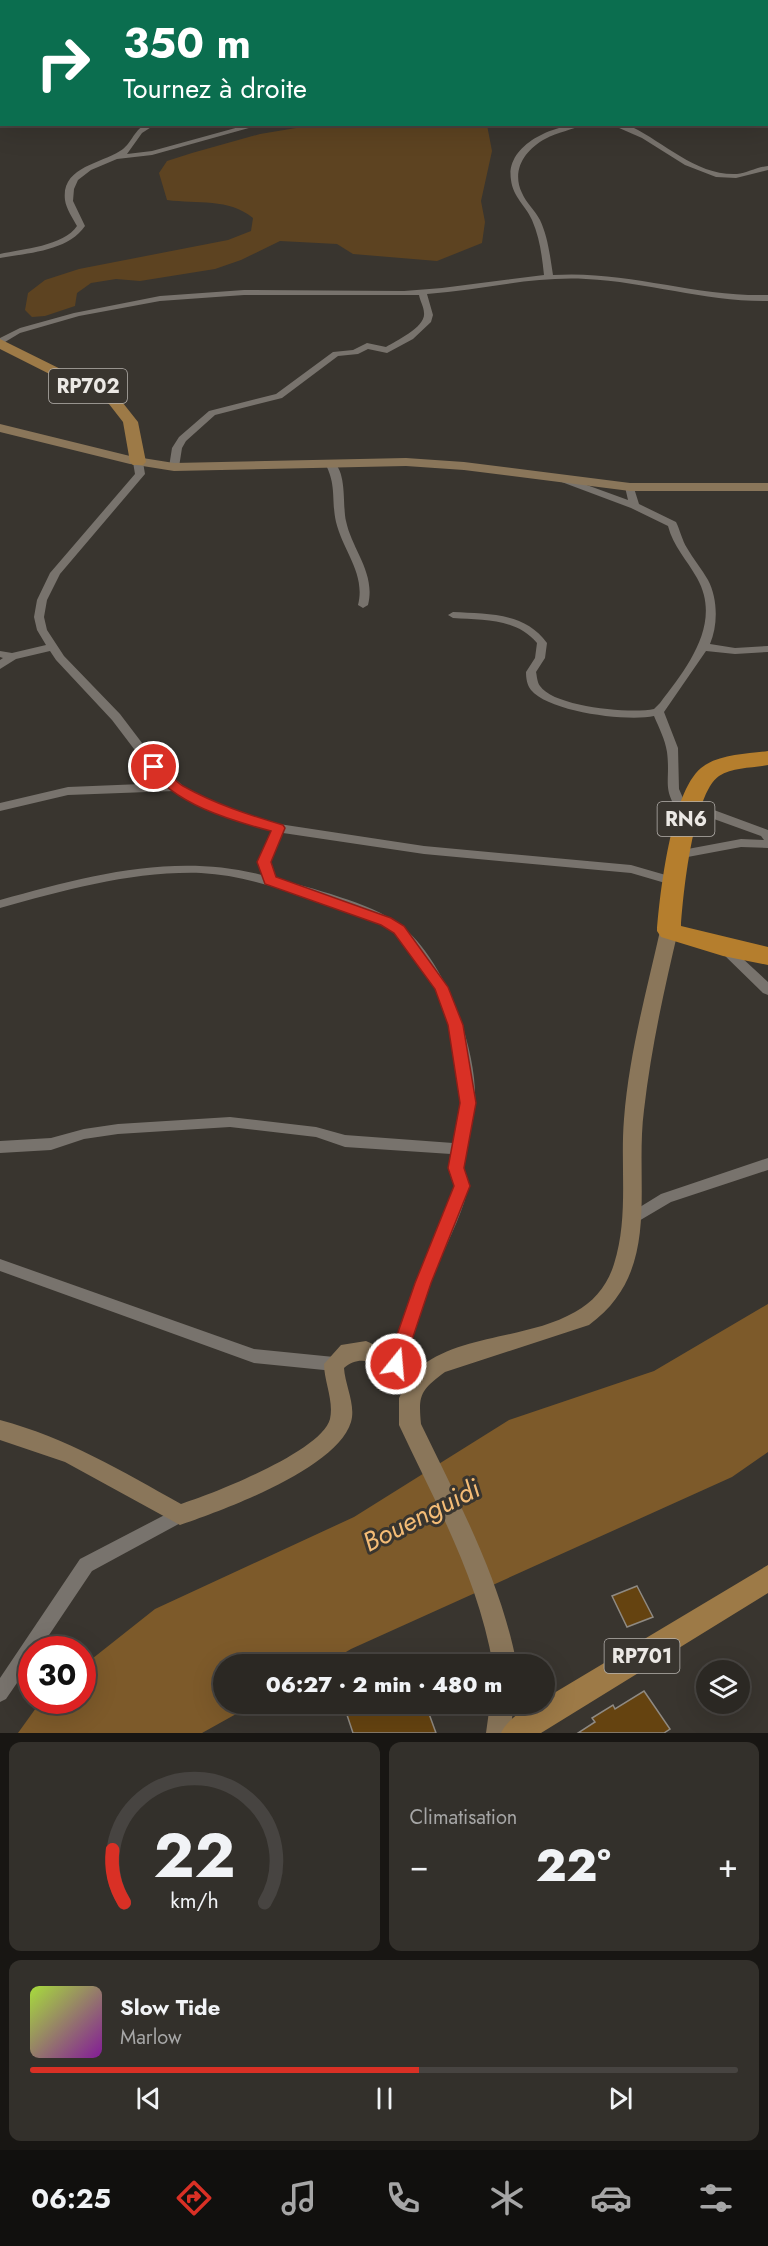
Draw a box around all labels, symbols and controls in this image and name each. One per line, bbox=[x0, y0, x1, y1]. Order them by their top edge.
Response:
text: 350 m bbox=[123, 13, 251, 74]
icon: right bbox=[24, 24, 102, 102]
text: Tournez à droite bbox=[123, 69, 307, 108]
road number: RP702 bbox=[49, 369, 127, 403]
pin bbox=[128, 741, 179, 792]
icon: arrive bbox=[137, 750, 170, 783]
road number: RN6 bbox=[658, 802, 714, 836]
position arrow bbox=[364, 1332, 428, 1396]
water label: Bouenguidi bbox=[355, 1468, 488, 1561]
speed limit sign: 30 bbox=[18, 1636, 96, 1714]
road number: RP701 bbox=[604, 1639, 680, 1673]
map controls bbox=[696, 1660, 750, 1714]
button: layers bbox=[696, 1660, 750, 1714]
text: 06:27 · 2 min · 480 m bbox=[266, 1668, 502, 1700]
text: Climatisation bbox=[410, 1803, 517, 1832]
text: 22 bbox=[153, 1810, 235, 1900]
text: 22° bbox=[536, 1833, 611, 1898]
text: − bbox=[410, 1842, 429, 1889]
text: + bbox=[718, 1842, 738, 1889]
text: km/h bbox=[170, 1886, 218, 1917]
text: Slow Tide bbox=[120, 1991, 220, 2023]
text: Marlow bbox=[120, 2023, 182, 2052]
icon: previous bbox=[132, 2082, 165, 2115]
icon: pause bbox=[368, 2082, 401, 2115]
icon: next bbox=[604, 2082, 637, 2115]
icon: directions bbox=[173, 2177, 215, 2219]
icon: music bbox=[278, 2177, 320, 2219]
icon: phone bbox=[382, 2177, 424, 2219]
icon: climate bbox=[486, 2177, 528, 2219]
icon: car bbox=[590, 2177, 632, 2219]
icon: filters bbox=[695, 2177, 737, 2219]
text: 06:25 bbox=[31, 2179, 111, 2218]

